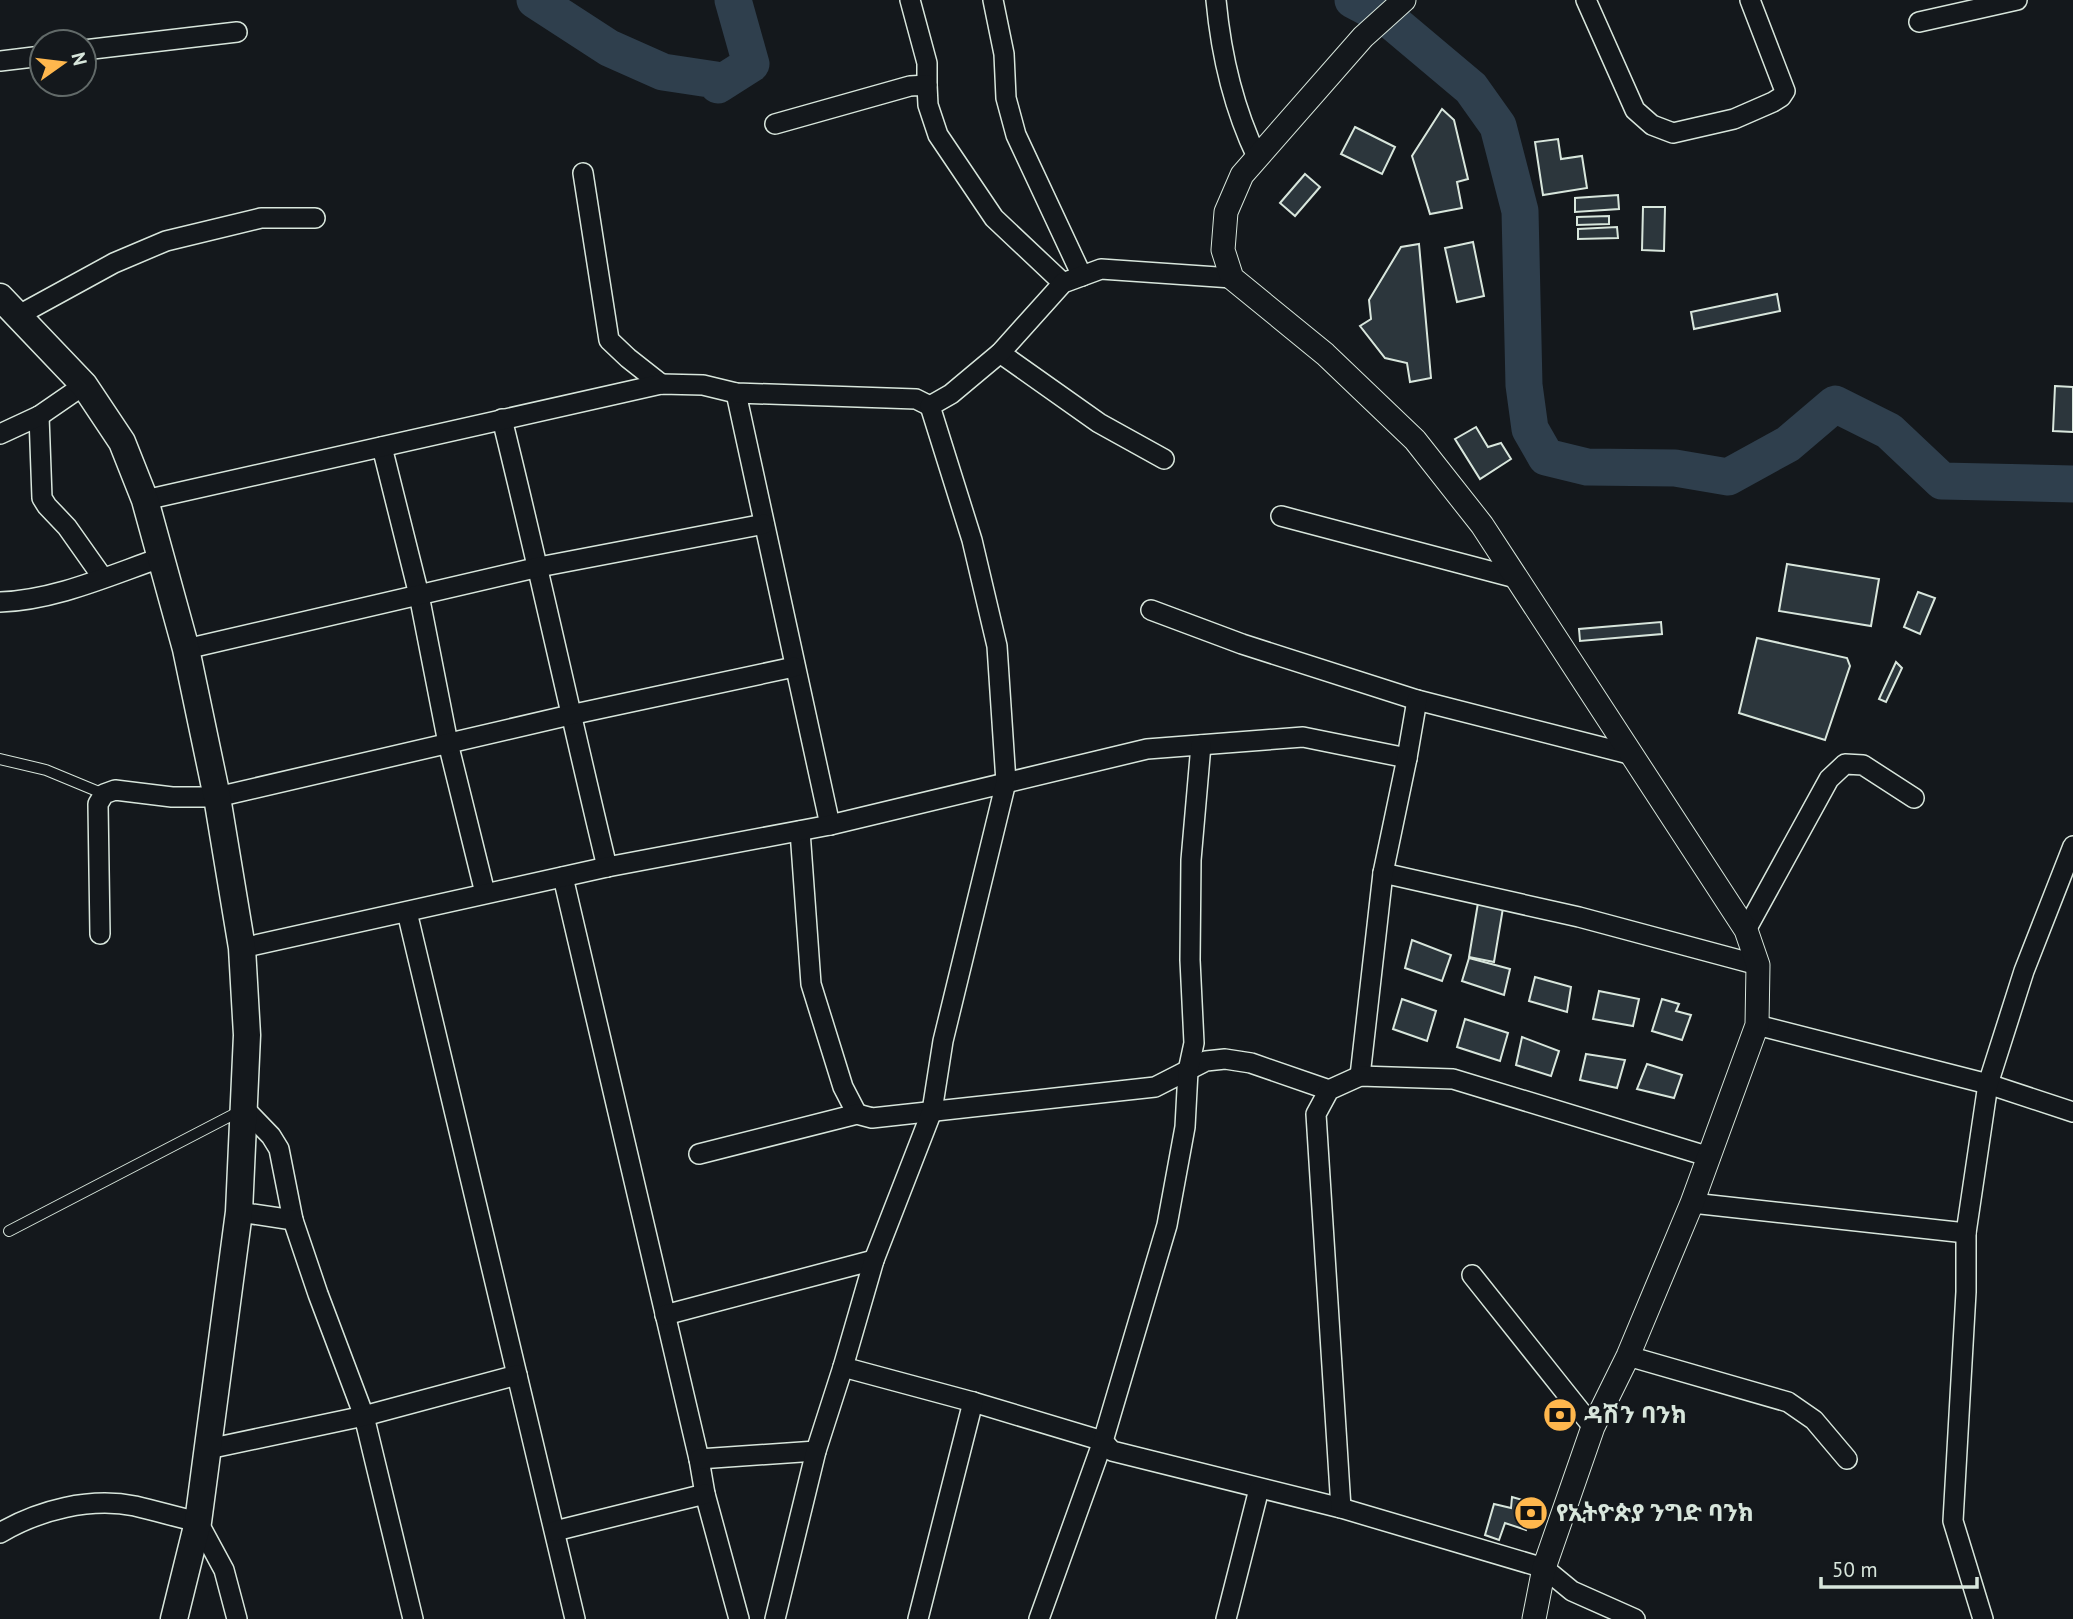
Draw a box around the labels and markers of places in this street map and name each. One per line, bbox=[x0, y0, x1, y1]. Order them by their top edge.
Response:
bank icon: ዳሽን ባንክ bbox=[1541, 1396, 1579, 1434]
place label: ዳሽን ባንክ bbox=[1584, 1399, 1687, 1430]
bank icon: የኢትዮጵያ ንግድ ባንክ bbox=[1512, 1494, 1550, 1532]
place label: የኢትዮጵያ ንግድ ባንክ bbox=[1556, 1497, 1754, 1528]

